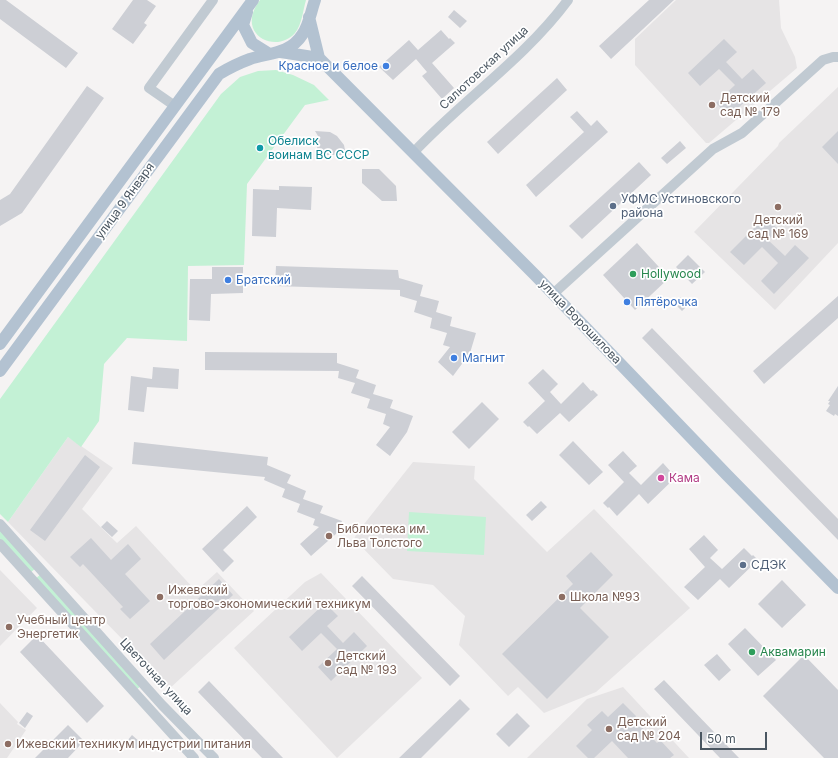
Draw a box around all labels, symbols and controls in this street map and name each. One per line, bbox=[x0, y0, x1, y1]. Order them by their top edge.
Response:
street label: Салютовская улица bbox=[437, 23, 531, 113]
place label: Красное и белое bbox=[279, 59, 378, 73]
marker: Красное и белое bbox=[381, 61, 391, 71]
place label: Детский сад № 179 bbox=[720, 91, 780, 119]
marker: Детский сад № 179 bbox=[707, 100, 717, 110]
place label: Обелиск воинам ВС СССР bbox=[268, 134, 369, 162]
marker: Обелиск воинам ВС СССР bbox=[255, 143, 265, 153]
street label: улица 9 Января bbox=[93, 160, 157, 242]
place label: УФМС Устиновского района bbox=[621, 192, 741, 220]
marker: УФМС Устиновского района bbox=[608, 201, 618, 211]
marker: Детский сад № 169 bbox=[773, 202, 783, 212]
place label: Детский сад № 169 bbox=[748, 213, 808, 241]
place label: Hollywood bbox=[641, 267, 701, 281]
marker: Hollywood bbox=[628, 269, 638, 279]
place label: Братский bbox=[236, 273, 291, 287]
marker: Братский bbox=[223, 275, 233, 285]
street label: улица Ворошилова bbox=[536, 277, 624, 367]
place label: Пятёрочка bbox=[635, 295, 698, 309]
marker: Пятёрочка bbox=[622, 297, 632, 307]
place label: Магнит bbox=[462, 351, 505, 365]
marker: Магнит bbox=[449, 353, 459, 363]
place label: Кама bbox=[669, 471, 700, 485]
marker: Кама bbox=[656, 473, 666, 483]
place label: Библиотека им. Льва Толстого bbox=[337, 522, 429, 550]
marker: Библиотека им. Льва Толстого bbox=[324, 531, 334, 541]
place label: СДЭК bbox=[751, 558, 786, 572]
marker: СДЭК bbox=[738, 560, 748, 570]
place label: Ижевский торгово-экономический техникум bbox=[168, 583, 371, 611]
place label: Школа №93 bbox=[570, 590, 640, 604]
marker: Ижевский торгово-экономический техникум bbox=[155, 592, 165, 602]
marker: Школа №93 bbox=[557, 592, 567, 602]
place label: Учебный центр Энергетик bbox=[17, 613, 106, 641]
marker: Учебный центр Энергетик bbox=[4, 622, 14, 632]
street label: Цветочная улица bbox=[117, 636, 195, 718]
place label: Аквамарин bbox=[760, 645, 826, 659]
marker: Аквамарин bbox=[747, 647, 757, 657]
place label: Детский сад № 193 bbox=[336, 649, 397, 677]
marker: Детский сад № 193 bbox=[323, 658, 333, 668]
place label: Детский сад № 204 bbox=[617, 715, 681, 743]
marker: Детский сад № 204 bbox=[604, 724, 614, 734]
scale bar bbox=[702, 724, 769, 750]
text: 50 m bbox=[707, 731, 736, 746]
place label: Ижевский техникум индустрии питания bbox=[16, 737, 251, 751]
marker: Ижевский техникум индустрии питания bbox=[3, 739, 13, 749]

